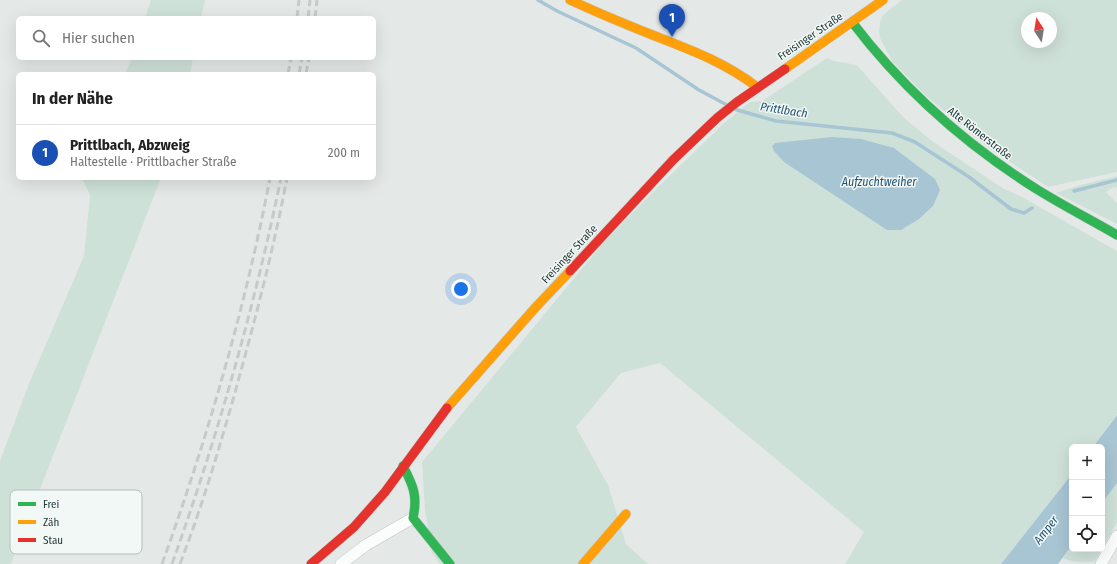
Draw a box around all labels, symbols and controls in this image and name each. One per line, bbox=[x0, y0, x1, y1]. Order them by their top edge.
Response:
pin: 1 bbox=[659, 4, 685, 37]
street label: Freisinger Straße bbox=[775, 10, 845, 63]
north arrow bbox=[1021, 12, 1057, 48]
search box bbox=[16, 16, 376, 60]
icon: search bbox=[30, 27, 52, 49]
text: Hier suchen bbox=[62, 29, 135, 47]
text: In der Nähe bbox=[32, 88, 113, 109]
water label: Prittlbach bbox=[759, 99, 809, 121]
street label: Alte Römerstraße bbox=[945, 104, 1014, 162]
text: Prittlbach, Abzweig bbox=[70, 136, 190, 154]
text: 1 bbox=[42, 145, 48, 160]
text: 200 m bbox=[328, 145, 360, 160]
text: Haltestelle · Prittlbacher Straße bbox=[70, 154, 236, 169]
water label: Aufzuchtweiher bbox=[841, 175, 917, 189]
street label: Freisinger Straße bbox=[539, 222, 600, 286]
your location bbox=[451, 279, 471, 299]
map controls bbox=[1069, 444, 1105, 552]
button: + bbox=[1069, 444, 1105, 480]
button: − bbox=[1069, 480, 1105, 516]
legend bbox=[10, 490, 142, 554]
text: Frei bbox=[43, 498, 59, 511]
water label: Amper bbox=[1030, 513, 1062, 548]
text: Zäh bbox=[43, 516, 59, 529]
button: locate bbox=[1069, 516, 1105, 552]
text: Stau bbox=[43, 534, 63, 547]

